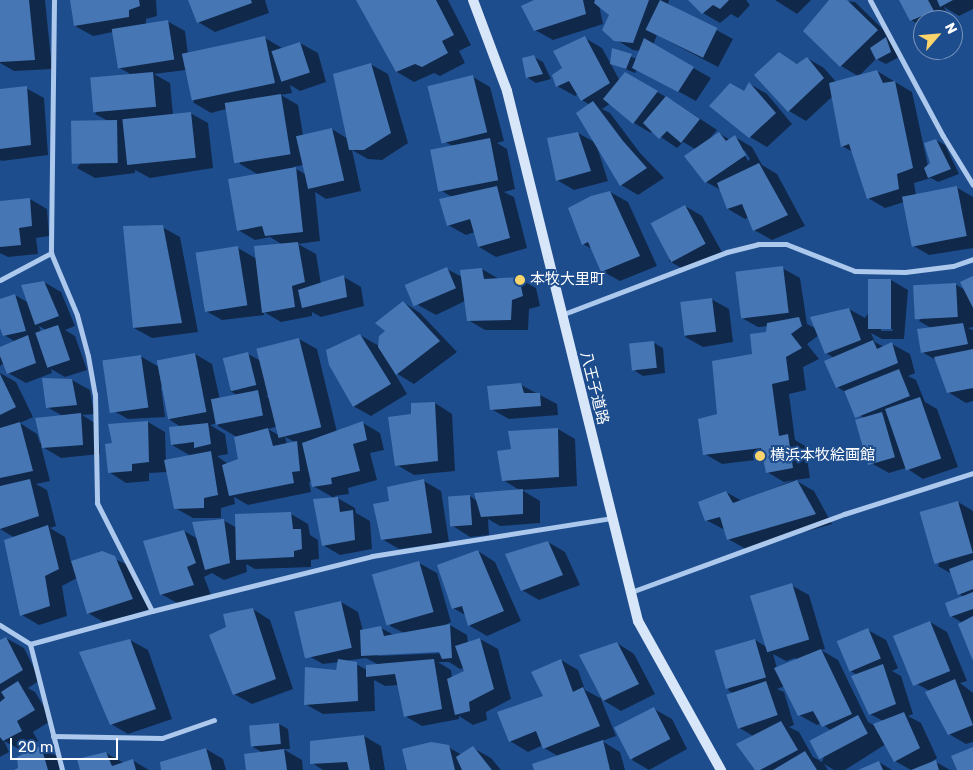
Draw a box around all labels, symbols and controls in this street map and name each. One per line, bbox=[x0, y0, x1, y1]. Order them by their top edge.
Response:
north arrow bbox=[913, 10, 963, 60]
text: N bbox=[941, 20, 961, 37]
place label: 本牧大里町 bbox=[530, 271, 605, 289]
marker: 本牧大里町 bbox=[514, 274, 526, 286]
street label: 八王子道路 bbox=[576, 349, 612, 427]
place label: 横浜本牧絵画館 bbox=[770, 447, 875, 465]
marker: 横浜本牧絵画館 bbox=[754, 450, 766, 462]
scale bar bbox=[12, 728, 120, 760]
text: 20 m bbox=[18, 738, 53, 756]

